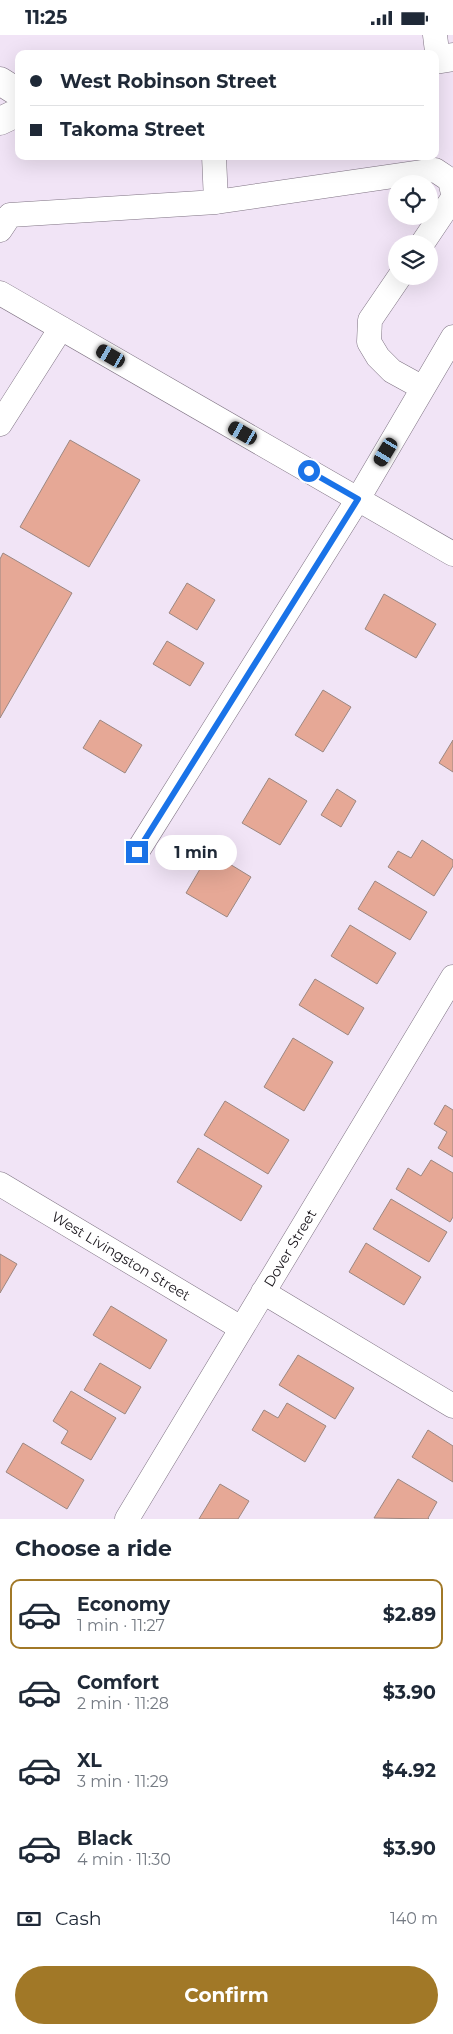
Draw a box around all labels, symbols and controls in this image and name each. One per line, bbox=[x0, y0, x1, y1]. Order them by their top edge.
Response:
text: 11:25 bbox=[25, 6, 67, 29]
text: West Robinson Street bbox=[60, 70, 277, 93]
text: Takoma Street bbox=[60, 118, 205, 141]
map controls bbox=[388, 175, 438, 285]
button: locate bbox=[388, 175, 438, 225]
button: layers bbox=[388, 235, 438, 285]
car bbox=[94, 342, 127, 370]
car bbox=[226, 419, 259, 447]
car bbox=[371, 435, 400, 469]
route start bbox=[298, 460, 320, 482]
callout: 1 min bbox=[154, 835, 237, 869]
route end bbox=[126, 841, 148, 863]
text: 1 min bbox=[174, 843, 218, 862]
street label: Dover Street bbox=[260, 1206, 320, 1290]
street label: West Livingston Street bbox=[49, 1208, 194, 1305]
text: Choose a ride bbox=[15, 1535, 172, 1562]
icon: car bbox=[17, 1592, 62, 1637]
text: Economy bbox=[77, 1593, 170, 1616]
text: $2.89 bbox=[383, 1603, 436, 1626]
text: 1 min · 11:27 bbox=[77, 1616, 165, 1635]
icon: car bbox=[17, 1670, 62, 1715]
text: Comfort bbox=[77, 1671, 159, 1694]
text: $3.90 bbox=[383, 1681, 436, 1704]
text: 2 min · 11:28 bbox=[77, 1694, 169, 1713]
icon: car bbox=[17, 1748, 62, 1793]
text: XL bbox=[77, 1749, 102, 1772]
text: $4.92 bbox=[382, 1759, 436, 1782]
text: 3 min · 11:29 bbox=[77, 1772, 169, 1791]
icon: car bbox=[17, 1826, 62, 1871]
text: Black bbox=[77, 1827, 133, 1850]
text: $3.90 bbox=[383, 1837, 436, 1860]
text: 4 min · 11:30 bbox=[77, 1850, 171, 1869]
icon: cash bbox=[15, 1905, 43, 1933]
text: Cash bbox=[55, 1907, 102, 1930]
text: 140 m bbox=[390, 1909, 438, 1928]
button: Confirm bbox=[15, 1966, 438, 2024]

